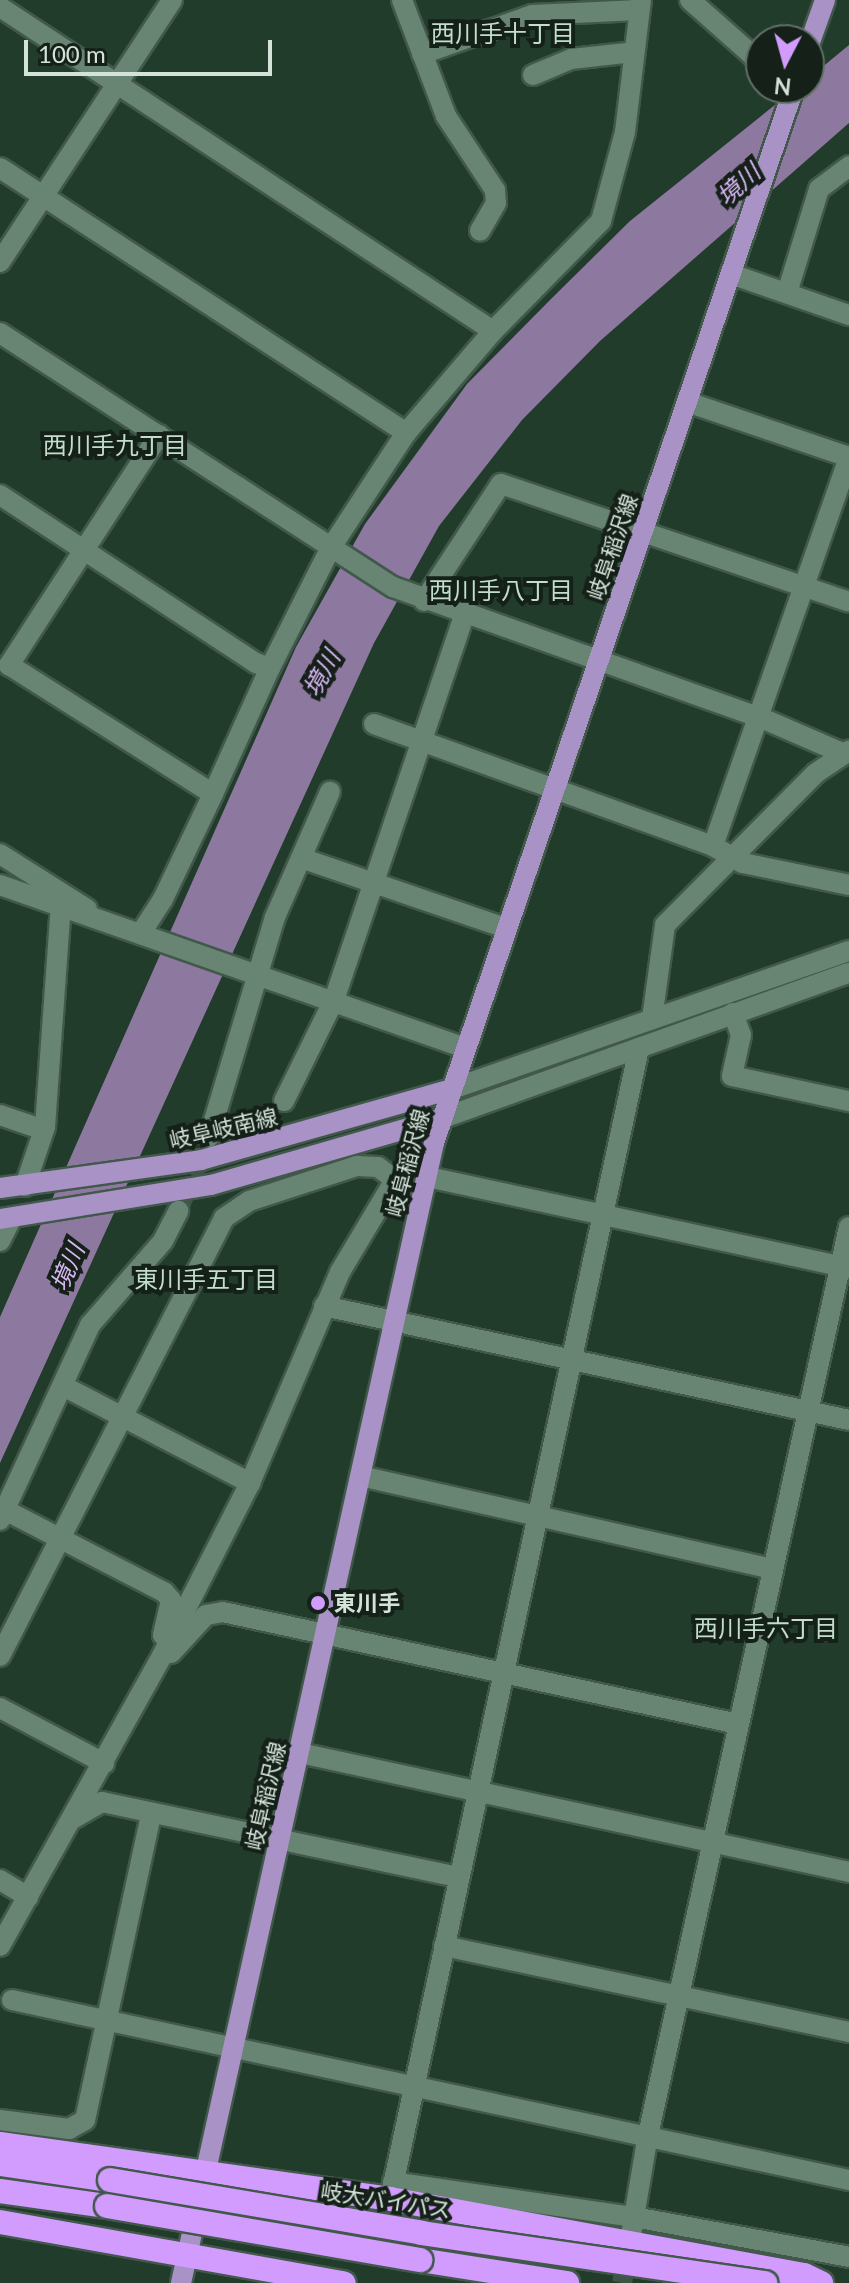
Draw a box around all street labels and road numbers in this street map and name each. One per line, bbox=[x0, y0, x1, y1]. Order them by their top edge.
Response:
street label: 岐阜稲沢線 bbox=[582, 491, 642, 603]
street label: 岐阜岐南線 bbox=[166, 1103, 280, 1153]
street label: 岐阜稲沢線 bbox=[380, 1106, 434, 1220]
street label: 岐阜稲沢線 bbox=[240, 1739, 290, 1853]
street label: 岐大バイパス bbox=[319, 2177, 453, 2223]

